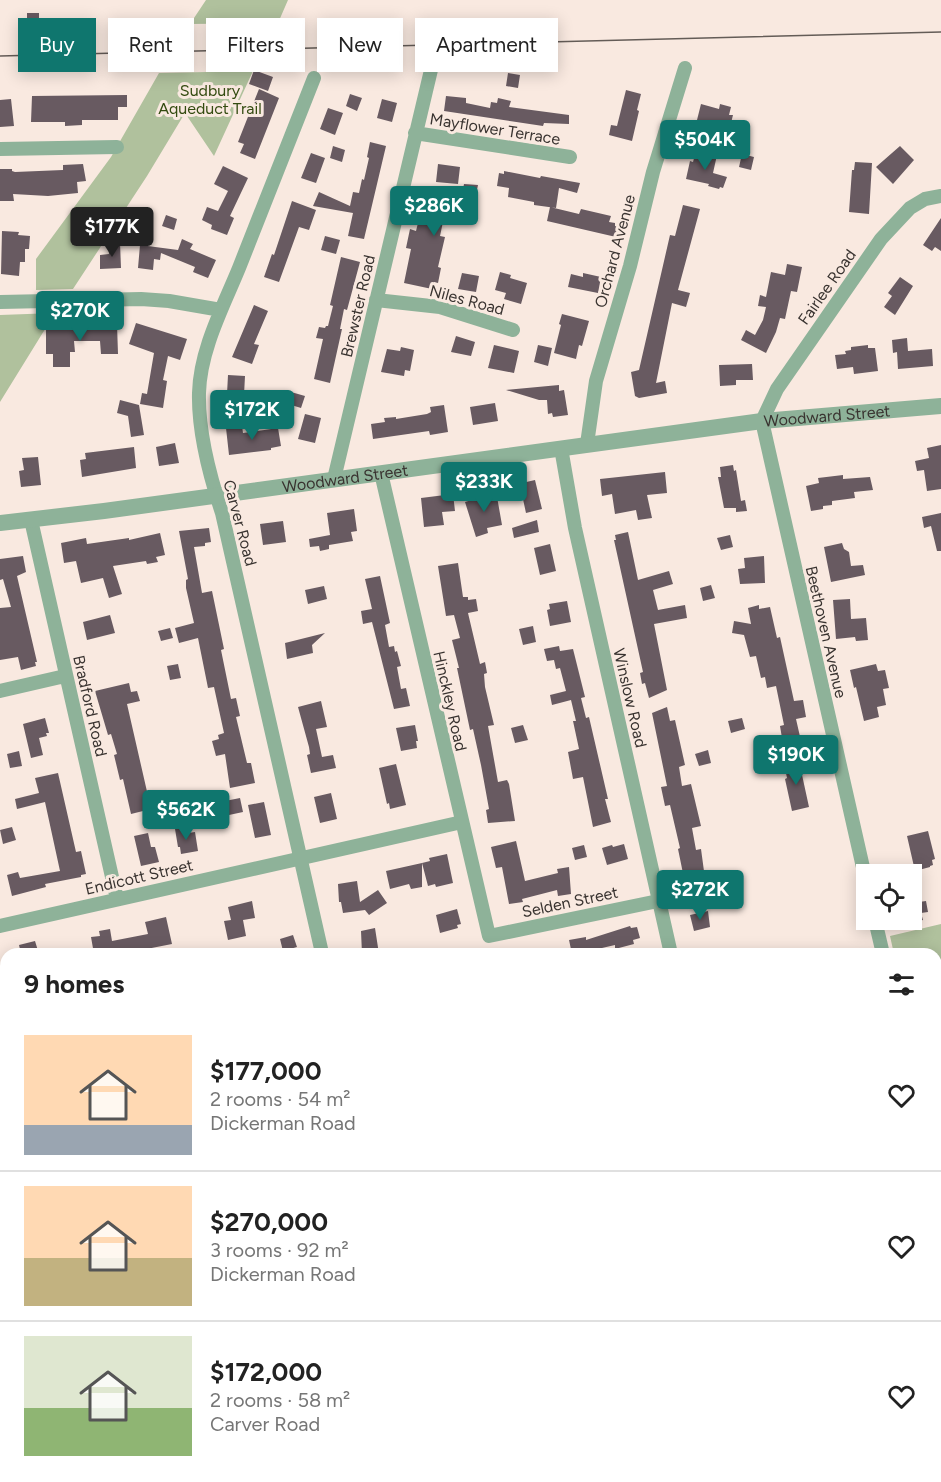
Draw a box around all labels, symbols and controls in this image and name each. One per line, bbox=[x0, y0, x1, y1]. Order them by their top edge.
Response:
chip: Buy bbox=[18, 18, 96, 72]
chip: Rent bbox=[108, 18, 194, 72]
chip: Filters bbox=[206, 18, 305, 72]
chip: New bbox=[317, 18, 403, 72]
chip: Apartment bbox=[415, 18, 558, 72]
park label: Sudbury Aqueduct Trail bbox=[158, 81, 262, 118]
street label: Mayflower Terrace bbox=[428, 109, 562, 149]
pin: $504K bbox=[663, 120, 747, 171]
text: $504K bbox=[674, 127, 736, 151]
pin: $286K bbox=[392, 186, 476, 237]
street label: Orchard Avenue bbox=[591, 192, 639, 310]
text: $286K bbox=[404, 193, 464, 217]
pin: $177K bbox=[70, 207, 154, 258]
text: $177K bbox=[84, 214, 140, 238]
street label: Fairlee Road bbox=[794, 246, 860, 328]
street label: Brewster Road bbox=[337, 253, 379, 359]
street label: Niles Road bbox=[428, 281, 506, 319]
pin: $270K bbox=[38, 291, 122, 342]
text: $270K bbox=[50, 298, 110, 322]
pin: $172K bbox=[210, 390, 294, 441]
text: $172K bbox=[224, 397, 280, 421]
street label: Woodward Street bbox=[763, 401, 891, 430]
street label: Woodward Street bbox=[281, 460, 409, 496]
pin: $233K bbox=[442, 462, 526, 513]
text: $233K bbox=[455, 469, 513, 493]
street label: Carver Road bbox=[219, 478, 261, 568]
street label: Beethoven Avenue bbox=[802, 564, 851, 700]
street label: Winslow Road bbox=[609, 646, 651, 750]
street label: Hinckley Road bbox=[429, 649, 471, 753]
street label: Bradford Road bbox=[69, 653, 111, 759]
pin: $190K bbox=[754, 735, 838, 786]
text: $190K bbox=[767, 742, 825, 766]
pin: $562K bbox=[144, 790, 228, 841]
text: $562K bbox=[156, 797, 216, 821]
street label: Endicott Street bbox=[83, 855, 195, 899]
map controls bbox=[856, 864, 922, 930]
button: locate bbox=[856, 864, 922, 930]
pin: $272K bbox=[658, 870, 742, 921]
text: $272K bbox=[671, 877, 729, 901]
street label: Selden Street bbox=[520, 883, 620, 921]
text: 9 homes bbox=[24, 968, 124, 1000]
icon: filters bbox=[885, 968, 918, 1001]
text: $177,000 bbox=[210, 1055, 322, 1087]
icon: home bbox=[72, 1059, 144, 1131]
icon: heart bbox=[885, 1079, 918, 1112]
text: 2 rooms · 54 m² bbox=[210, 1087, 350, 1111]
text: Dickerman Road bbox=[210, 1111, 356, 1135]
text: $270,000 bbox=[210, 1206, 328, 1238]
icon: home bbox=[72, 1210, 144, 1282]
icon: heart bbox=[885, 1230, 918, 1263]
text: 3 rooms · 92 m² bbox=[210, 1238, 349, 1262]
text: Dickerman Road bbox=[210, 1262, 356, 1286]
text: $172,000 bbox=[210, 1356, 322, 1388]
icon: home bbox=[72, 1360, 144, 1432]
icon: heart bbox=[885, 1380, 918, 1413]
text: 2 rooms · 58 m² bbox=[210, 1388, 350, 1412]
text: Carver Road bbox=[210, 1412, 320, 1436]

